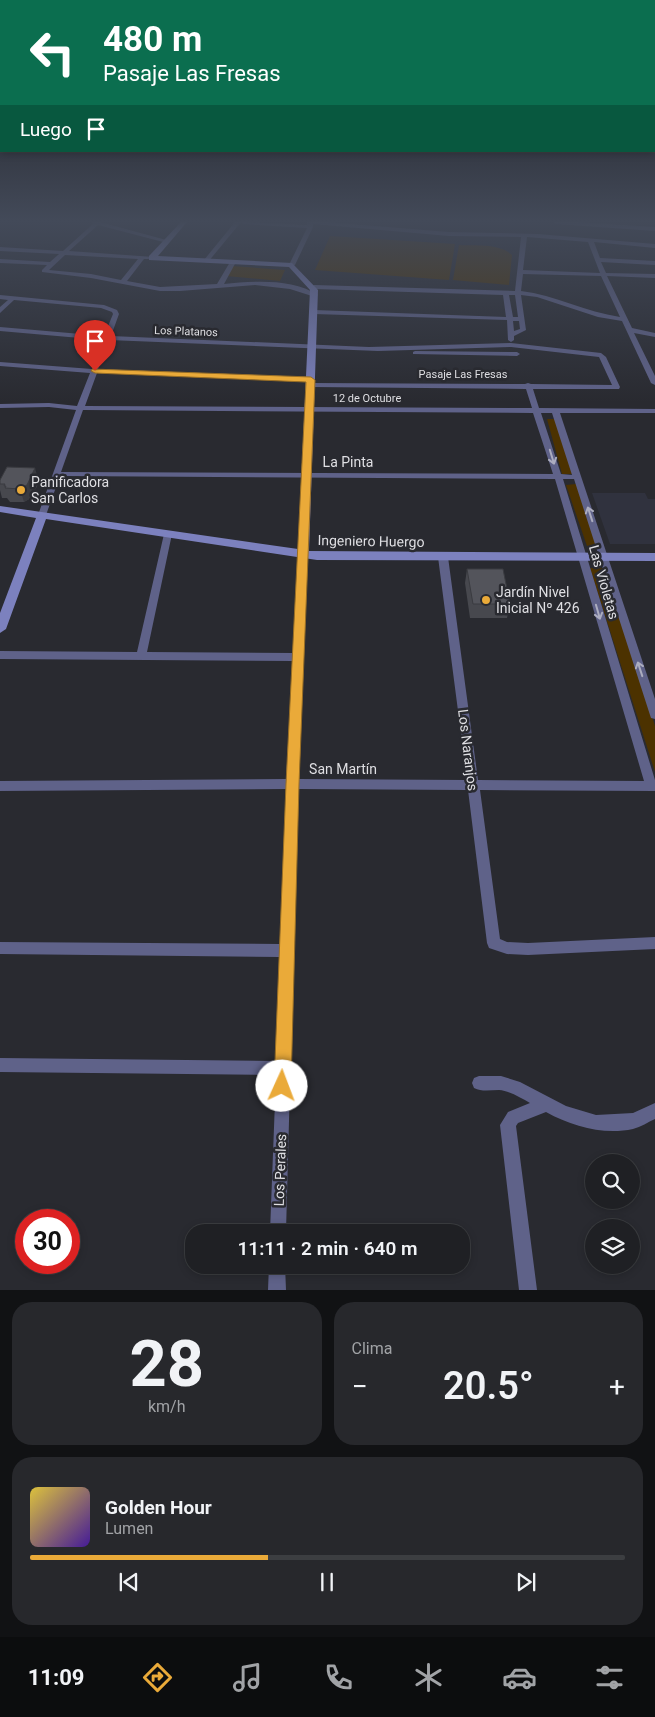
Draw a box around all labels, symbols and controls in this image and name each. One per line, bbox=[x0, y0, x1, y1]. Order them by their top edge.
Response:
text: 480 m bbox=[103, 19, 202, 60]
icon: left bbox=[20, 20, 85, 85]
text: Pasaje Las Fresas bbox=[103, 61, 281, 86]
icon: arrive bbox=[82, 115, 110, 143]
text: Luego bbox=[20, 118, 72, 141]
pin bbox=[74, 320, 116, 371]
street label: Los Platanos bbox=[154, 324, 218, 339]
icon: arrive bbox=[81, 327, 109, 355]
street label: Pasaje Las Fresas bbox=[419, 368, 508, 381]
street label: 12 de Octubre bbox=[333, 392, 401, 405]
one-way arrow bbox=[548, 448, 557, 464]
street label: La Pinta bbox=[323, 454, 373, 470]
place label: Panificadora San Carlos bbox=[31, 474, 109, 506]
marker: Panificadora San Carlos bbox=[15, 484, 27, 496]
one-way arrow bbox=[585, 506, 595, 522]
street label: Ingeniero Huergo bbox=[317, 532, 425, 550]
street label: Las Violetas bbox=[586, 543, 622, 621]
place label: Jardín Nivel Inicial Nº 426 bbox=[496, 584, 580, 616]
marker: Jardín Nivel Inicial Nº 426 bbox=[480, 594, 492, 606]
one-way arrow bbox=[594, 604, 604, 620]
one-way arrow bbox=[635, 661, 644, 677]
street label: Los Naranjos bbox=[455, 708, 481, 792]
street label: San Martín bbox=[309, 761, 377, 777]
position arrow bbox=[255, 1059, 307, 1111]
street label: Los Perales bbox=[271, 1133, 289, 1207]
map controls bbox=[585, 1154, 640, 1274]
button: search bbox=[585, 1154, 640, 1209]
speed limit sign: 30 bbox=[15, 1209, 80, 1274]
button: layers bbox=[585, 1219, 640, 1274]
text: 11:11 · 2 min · 640 m bbox=[237, 1237, 418, 1260]
text: 28 bbox=[129, 1326, 204, 1402]
text: Clima bbox=[352, 1339, 392, 1358]
text: 20.5° bbox=[443, 1364, 534, 1408]
text: − bbox=[352, 1370, 368, 1403]
text: + bbox=[609, 1370, 625, 1403]
text: km/h bbox=[148, 1397, 186, 1416]
text: Golden Hour bbox=[105, 1496, 212, 1519]
text: Lumen bbox=[105, 1519, 153, 1538]
icon: previous bbox=[115, 1568, 143, 1596]
icon: pause bbox=[313, 1568, 341, 1596]
icon: next bbox=[512, 1568, 540, 1596]
icon: directions bbox=[140, 1660, 175, 1695]
icon: music bbox=[230, 1660, 265, 1695]
icon: phone bbox=[321, 1660, 356, 1695]
icon: climate bbox=[411, 1660, 446, 1695]
icon: car bbox=[502, 1660, 537, 1695]
icon: filters bbox=[592, 1660, 627, 1695]
text: 11:09 bbox=[28, 1665, 84, 1690]

